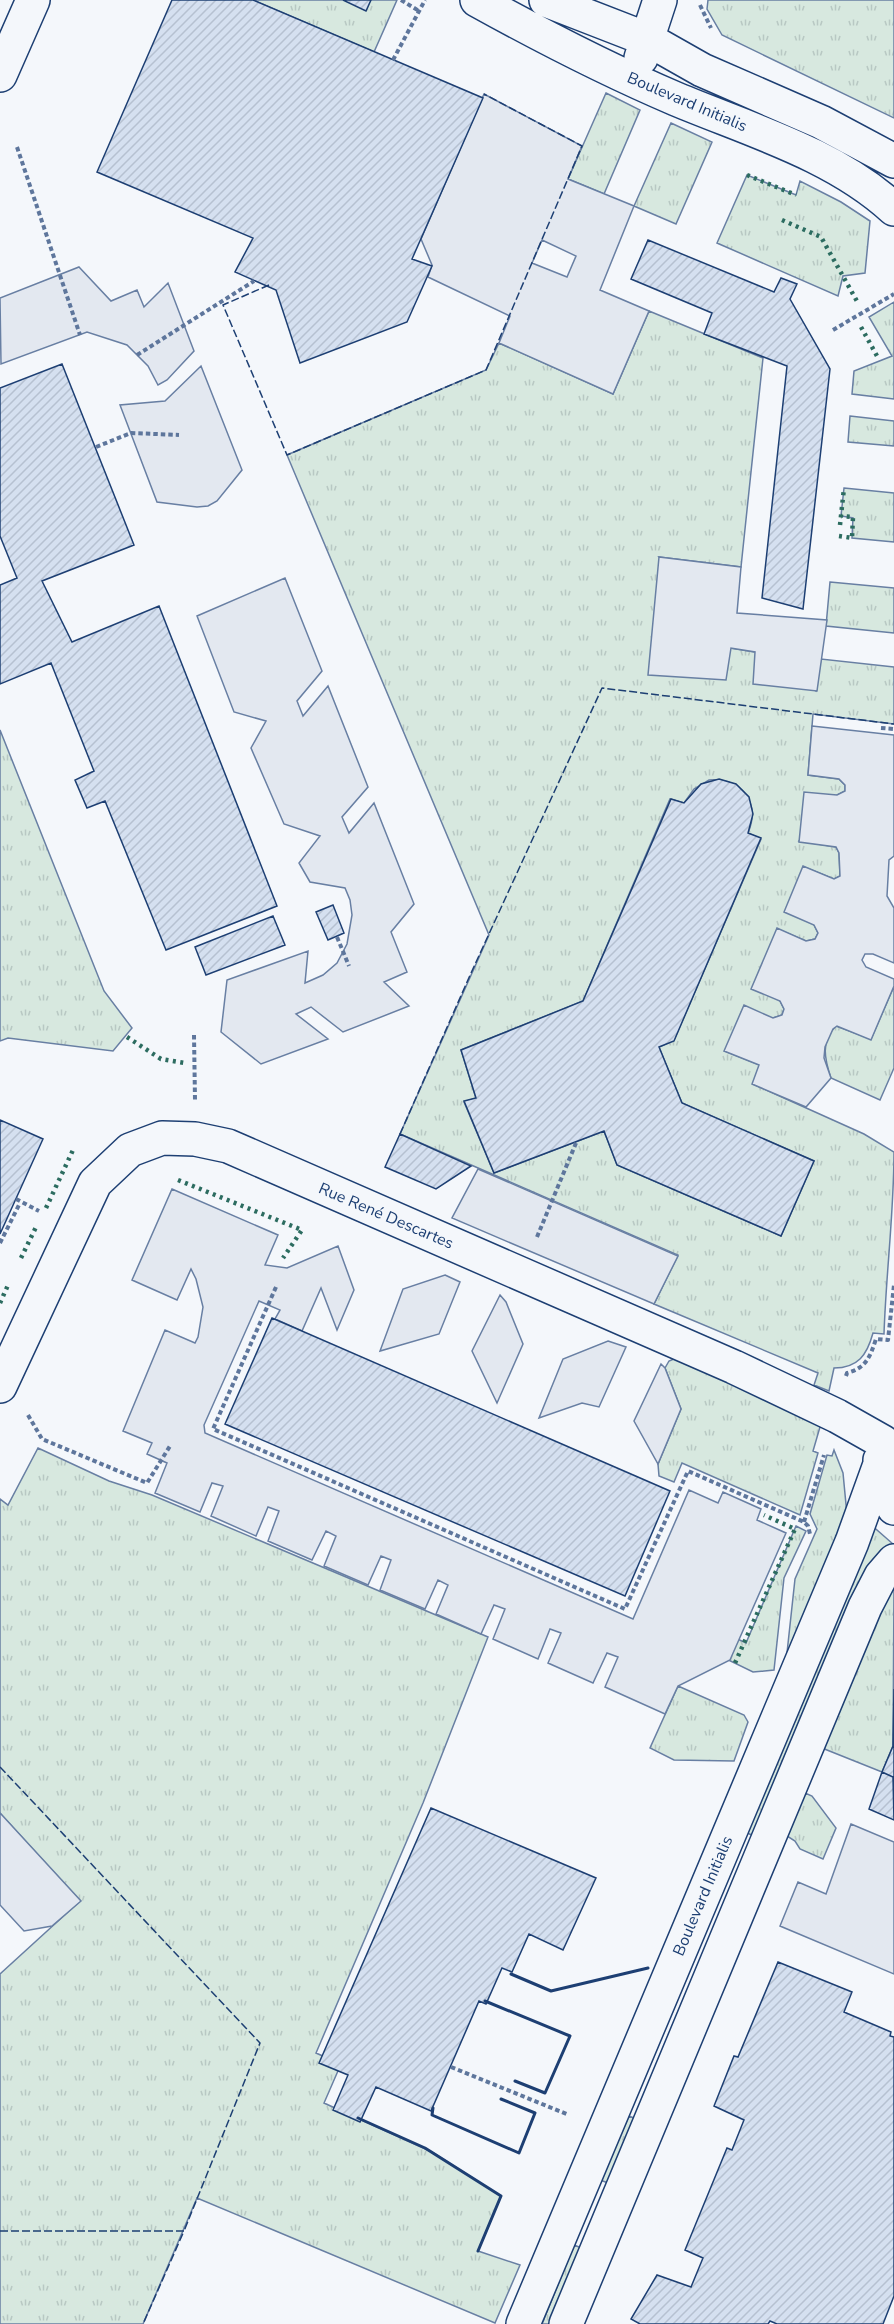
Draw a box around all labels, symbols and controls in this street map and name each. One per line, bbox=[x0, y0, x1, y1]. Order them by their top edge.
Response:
street label: Boulevard Initialis bbox=[624, 67, 750, 137]
street label: Rue René Descartes bbox=[315, 1178, 457, 1254]
street label: Boulevard Initialis bbox=[668, 1833, 738, 1959]

